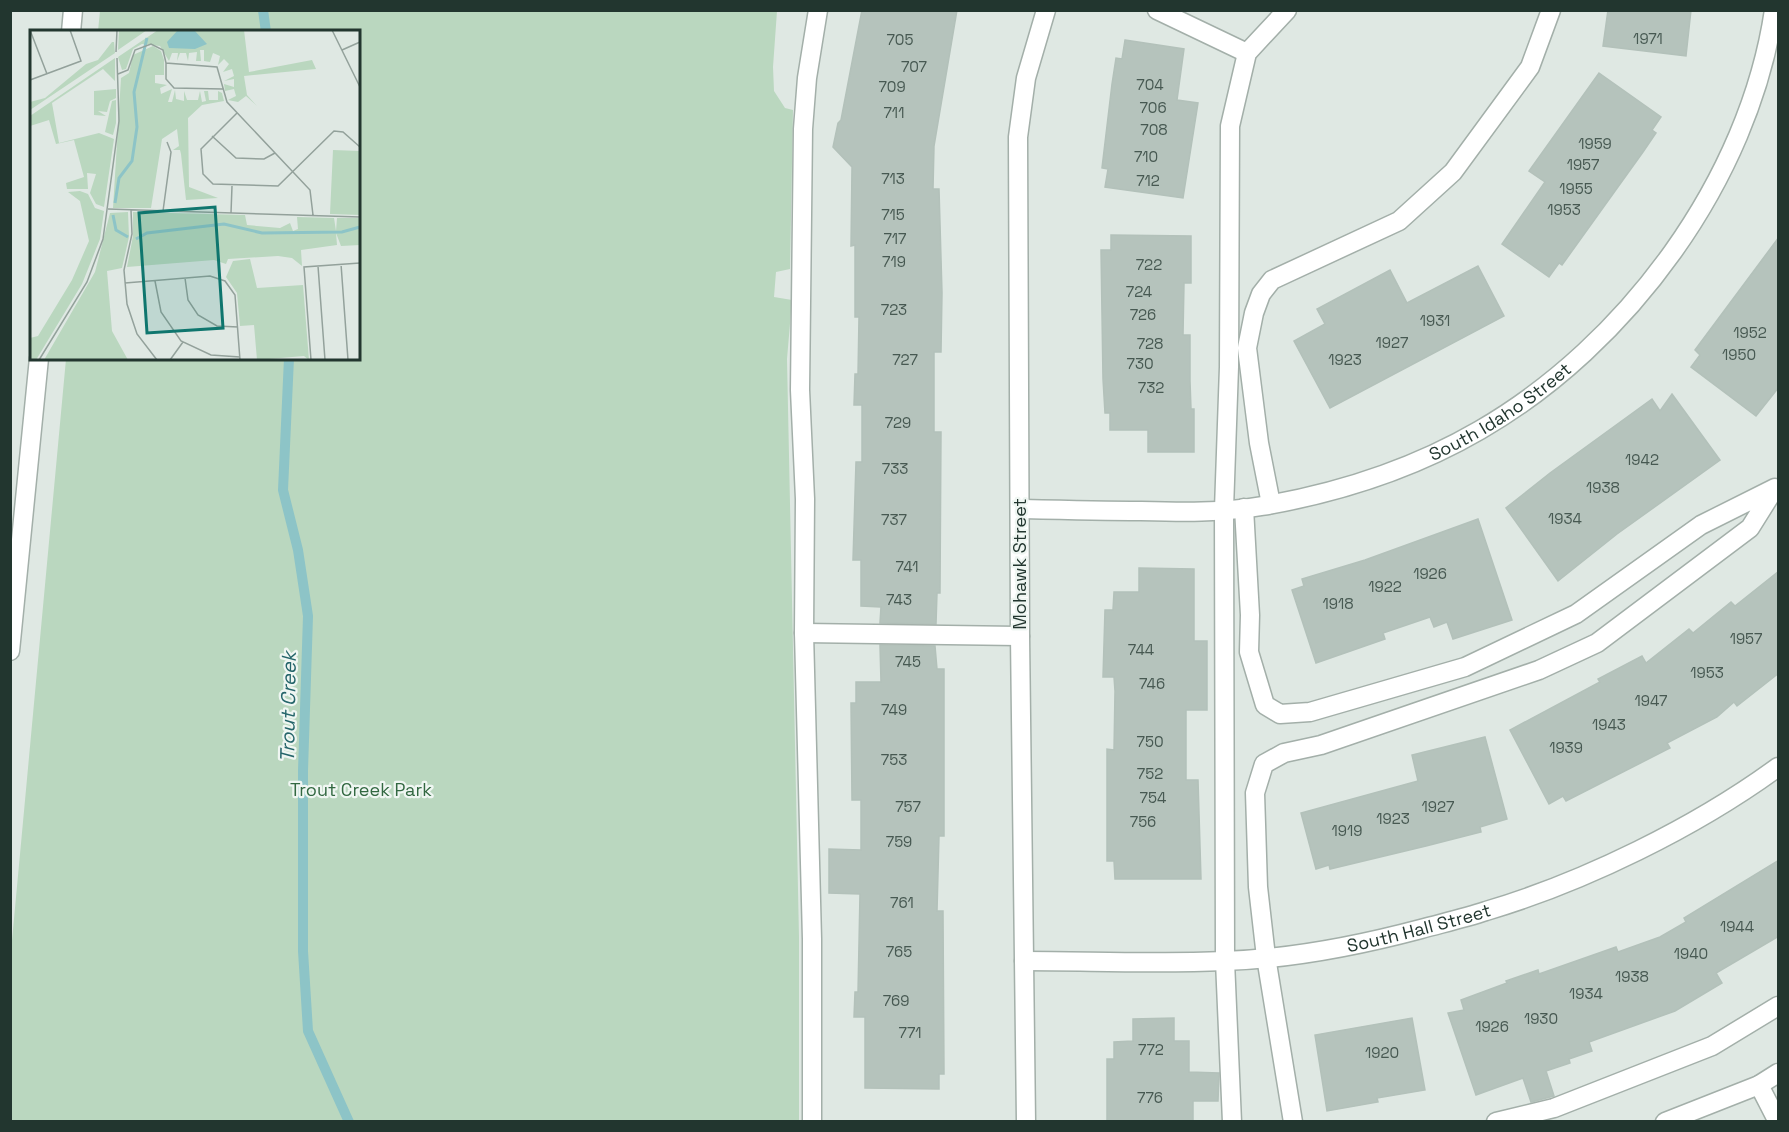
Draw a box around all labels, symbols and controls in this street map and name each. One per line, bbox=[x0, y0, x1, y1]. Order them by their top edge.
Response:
house number: 1971 bbox=[1633, 29, 1663, 48]
inset map bbox=[30, 30, 360, 360]
house number: 705 bbox=[887, 30, 913, 49]
house number: 707 bbox=[901, 57, 927, 76]
house number: 704 bbox=[1136, 75, 1164, 94]
house number: 709 bbox=[878, 77, 906, 96]
house number: 706 bbox=[1139, 98, 1167, 117]
house number: 711 bbox=[884, 103, 904, 122]
house number: 708 bbox=[1140, 120, 1168, 139]
house number: 1959 bbox=[1578, 134, 1612, 153]
house number: 710 bbox=[1134, 147, 1158, 166]
house number: 1957 bbox=[1567, 155, 1599, 174]
house number: 713 bbox=[881, 169, 905, 188]
house number: 712 bbox=[1136, 171, 1160, 190]
house number: 1955 bbox=[1559, 179, 1593, 198]
house number: 1953 bbox=[1547, 200, 1581, 219]
house number: 715 bbox=[881, 205, 905, 224]
house number: 717 bbox=[883, 229, 907, 248]
house number: 719 bbox=[882, 252, 906, 271]
house number: 722 bbox=[1136, 255, 1162, 274]
house number: 724 bbox=[1126, 282, 1152, 301]
house number: 723 bbox=[881, 300, 907, 319]
house number: 726 bbox=[1130, 305, 1156, 324]
house number: 1931 bbox=[1420, 311, 1450, 330]
house number: 1952 bbox=[1733, 323, 1767, 342]
house number: 1927 bbox=[1376, 333, 1408, 352]
house number: 728 bbox=[1137, 334, 1163, 353]
house number: 1950 bbox=[1722, 345, 1756, 364]
house number: 727 bbox=[892, 350, 918, 369]
house number: 1923 bbox=[1328, 350, 1362, 369]
house number: 730 bbox=[1126, 354, 1154, 373]
street label: South Idaho Street bbox=[1425, 357, 1576, 466]
house number: 732 bbox=[1138, 378, 1164, 397]
house number: 729 bbox=[885, 413, 911, 432]
house number: 1942 bbox=[1625, 450, 1659, 469]
house number: 733 bbox=[882, 459, 908, 478]
house number: 1938 bbox=[1586, 478, 1620, 497]
street label: Mohawk Street bbox=[1008, 498, 1031, 630]
house number: 1934 bbox=[1548, 509, 1582, 528]
house number: 737 bbox=[881, 510, 907, 529]
house number: 741 bbox=[896, 557, 918, 576]
house number: 1926 bbox=[1413, 564, 1447, 583]
house number: 1922 bbox=[1368, 577, 1402, 596]
house number: 743 bbox=[886, 590, 912, 609]
house number: 1918 bbox=[1322, 594, 1354, 613]
house number: 1957 bbox=[1730, 629, 1762, 648]
house number: 744 bbox=[1128, 640, 1154, 659]
water label: Trout Creek bbox=[274, 649, 302, 763]
house number: 745 bbox=[895, 652, 921, 671]
house number: 1953 bbox=[1690, 663, 1724, 682]
house number: 746 bbox=[1139, 674, 1165, 693]
house number: 1947 bbox=[1635, 691, 1667, 710]
house number: 749 bbox=[881, 700, 907, 719]
house number: 1943 bbox=[1592, 715, 1626, 734]
house number: 750 bbox=[1136, 732, 1164, 751]
house number: 1939 bbox=[1549, 738, 1583, 757]
house number: 753 bbox=[881, 750, 907, 769]
house number: 752 bbox=[1137, 764, 1163, 783]
park label: Trout Creek Park bbox=[290, 778, 432, 801]
house number: 754 bbox=[1140, 788, 1166, 807]
house number: 757 bbox=[895, 797, 921, 816]
house number: 1927 bbox=[1422, 797, 1454, 816]
house number: 1923 bbox=[1376, 809, 1410, 828]
house number: 756 bbox=[1130, 812, 1156, 831]
house number: 1919 bbox=[1332, 821, 1362, 840]
house number: 759 bbox=[886, 832, 912, 851]
house number: 761 bbox=[890, 893, 914, 912]
street label: South Hall Street bbox=[1345, 898, 1493, 957]
house number: 1944 bbox=[1720, 917, 1754, 936]
house number: 765 bbox=[886, 942, 912, 961]
house number: 1940 bbox=[1674, 944, 1708, 963]
house number: 1938 bbox=[1615, 967, 1649, 986]
house number: 1934 bbox=[1569, 984, 1603, 1003]
house number: 769 bbox=[883, 991, 909, 1010]
house number: 1930 bbox=[1524, 1009, 1558, 1028]
house number: 1926 bbox=[1475, 1017, 1509, 1036]
house number: 771 bbox=[898, 1023, 922, 1042]
house number: 772 bbox=[1138, 1040, 1164, 1059]
house number: 1920 bbox=[1365, 1043, 1399, 1062]
house number: 776 bbox=[1137, 1088, 1163, 1107]

